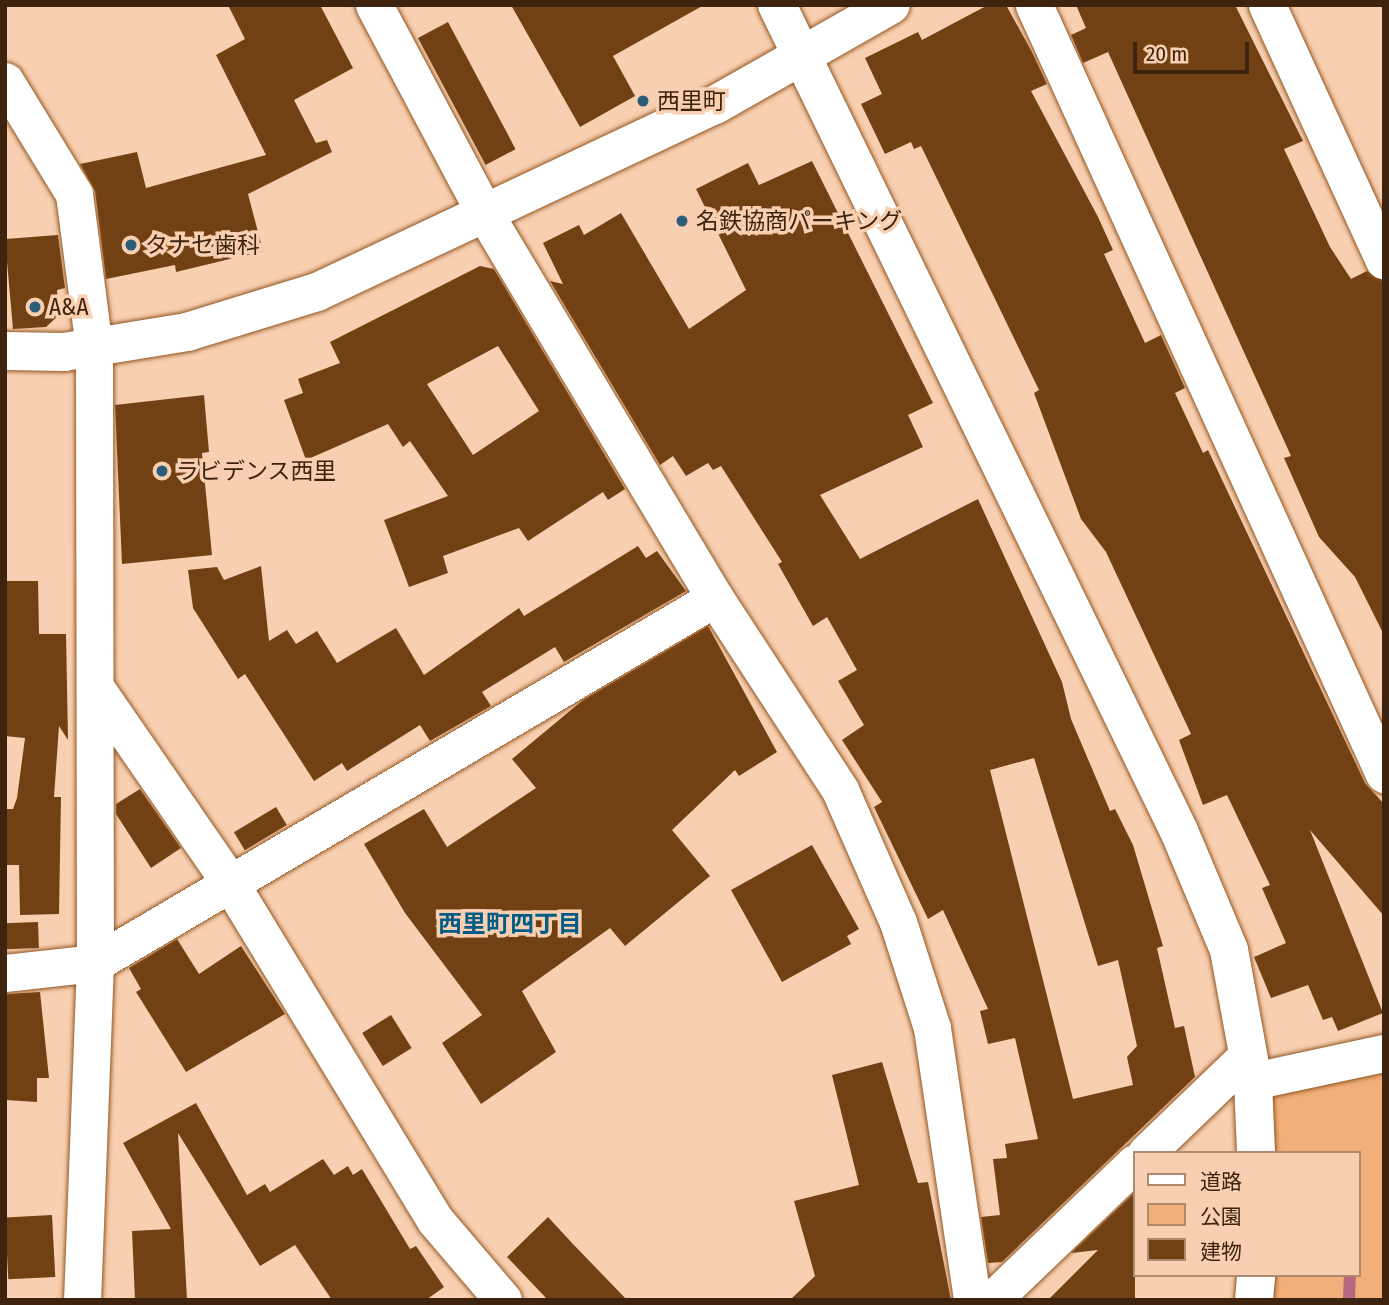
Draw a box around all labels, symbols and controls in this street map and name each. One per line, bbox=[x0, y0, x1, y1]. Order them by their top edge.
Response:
scale bar bbox=[1137, 28, 1252, 72]
text: 20 m bbox=[1146, 41, 1187, 67]
place label: 西里町 bbox=[657, 87, 726, 115]
marker: 西里町 bbox=[635, 93, 651, 109]
place label: 名鉄協商パーキング bbox=[696, 207, 903, 235]
marker: 名鉄協商パーキング bbox=[674, 213, 690, 229]
place label: タナセ歯科 bbox=[145, 231, 260, 259]
marker: タナセ歯科 bbox=[123, 237, 139, 253]
place label: A&A bbox=[49, 293, 88, 321]
marker: A&A bbox=[27, 299, 43, 315]
place label: ラビデンス西里 bbox=[176, 457, 337, 485]
marker: ラビデンス西里 bbox=[154, 463, 170, 479]
district label: 西里町四丁目 bbox=[438, 911, 582, 939]
legend bbox=[1134, 1151, 1361, 1277]
text: 道路 bbox=[1200, 1169, 1242, 1195]
text: 公園 bbox=[1200, 1204, 1242, 1230]
text: 建物 bbox=[1200, 1239, 1242, 1265]

